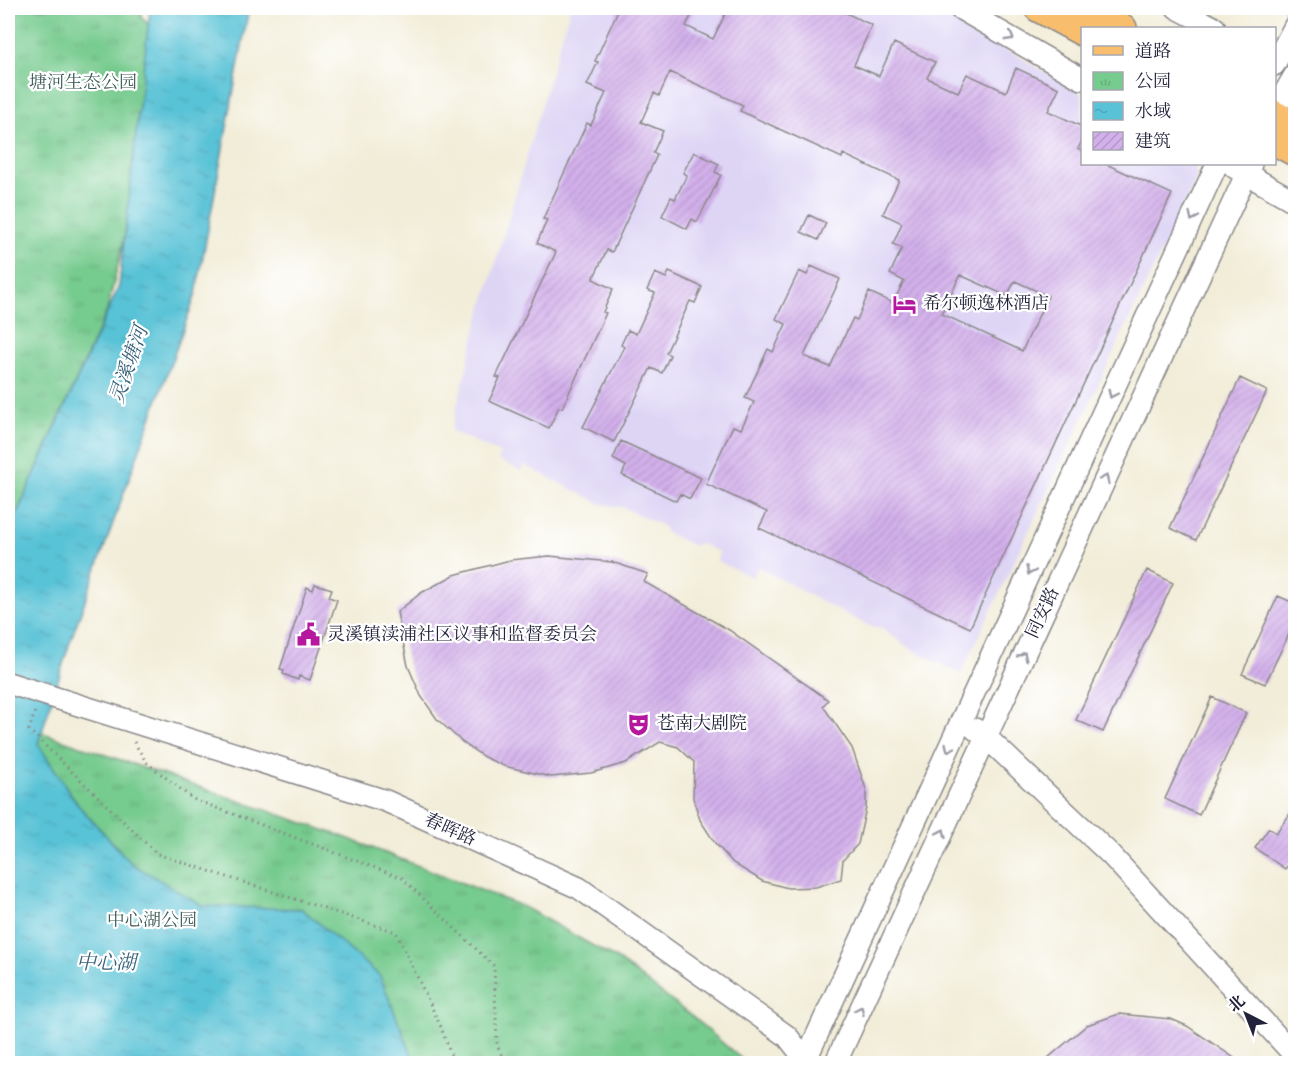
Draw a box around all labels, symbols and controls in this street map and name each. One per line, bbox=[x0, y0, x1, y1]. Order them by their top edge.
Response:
legend bbox=[1081, 27, 1276, 165]
one-way arrow bbox=[1003, 30, 1014, 41]
text: 道路 bbox=[1135, 41, 1171, 61]
park label: 塘河生态公园 bbox=[29, 72, 137, 92]
text: 公园 bbox=[1135, 72, 1171, 91]
text: 水域 bbox=[1135, 101, 1171, 121]
text: 建筑 bbox=[1135, 131, 1171, 151]
one-way arrow bbox=[1188, 210, 1200, 221]
hotel icon: 希尔顿逸林酒店 bbox=[892, 291, 918, 317]
place label: 希尔顿逸林酒店 bbox=[923, 293, 1049, 313]
water label: 灵溪塘河 bbox=[106, 320, 153, 406]
one-way arrow bbox=[1107, 387, 1119, 398]
one-way arrow bbox=[1098, 475, 1110, 486]
one-way arrow bbox=[1026, 565, 1038, 576]
street label: 同安路 bbox=[1022, 584, 1063, 641]
public building icon: 灵溪镇渎浦社区议事和监督委员会 bbox=[296, 622, 322, 648]
place label: 灵溪镇渎浦社区议事和监督委员会 bbox=[327, 624, 597, 644]
one-way arrow bbox=[1016, 652, 1028, 663]
theatre icon: 苍南大剧院 bbox=[626, 711, 652, 737]
place label: 苍南大剧院 bbox=[657, 713, 747, 733]
one-way arrow bbox=[944, 742, 956, 753]
street label: 春晖路 bbox=[422, 809, 479, 849]
one-way arrow bbox=[934, 829, 946, 840]
park label: 中心湖公园 bbox=[107, 910, 197, 930]
water label: 中心湖 bbox=[76, 952, 139, 974]
north arrow bbox=[1216, 984, 1276, 1044]
text: 北 bbox=[1225, 992, 1249, 1016]
one-way arrow bbox=[852, 1006, 864, 1017]

